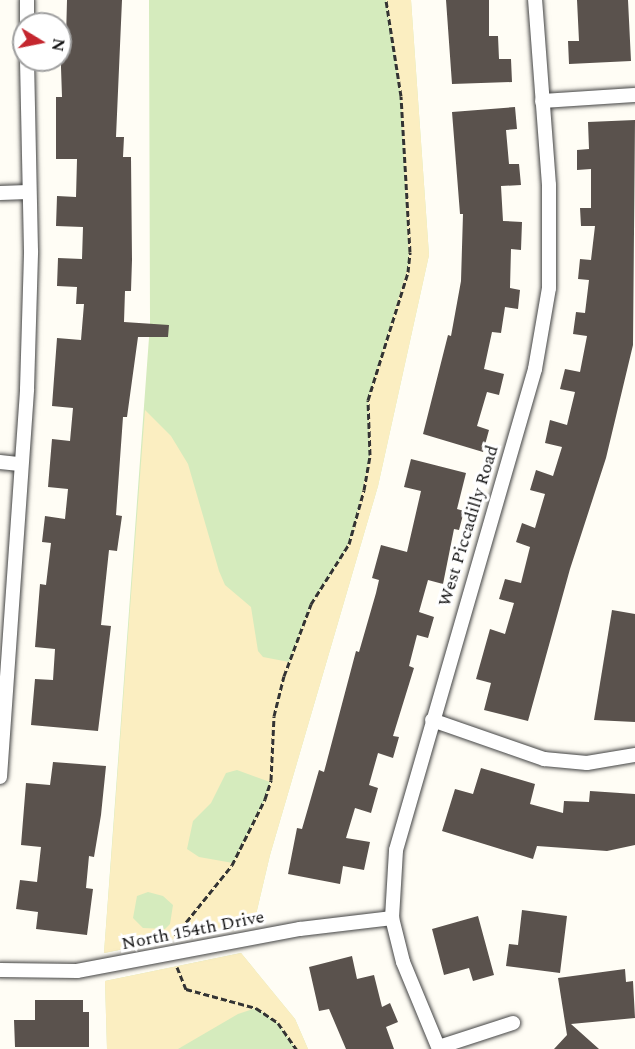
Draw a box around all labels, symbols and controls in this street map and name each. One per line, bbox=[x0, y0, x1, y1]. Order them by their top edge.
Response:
north arrow bbox=[12, 12, 72, 72]
text: N bbox=[45, 36, 71, 53]
street label: West Piccadilly Road bbox=[434, 443, 504, 609]
street label: North 154th Drive bbox=[120, 907, 266, 955]

